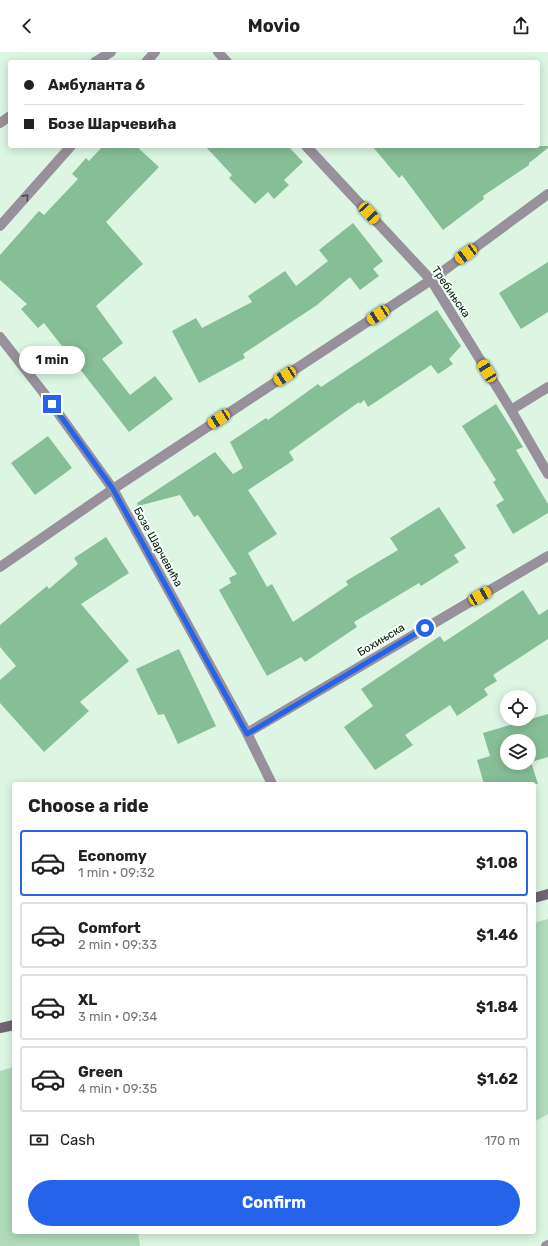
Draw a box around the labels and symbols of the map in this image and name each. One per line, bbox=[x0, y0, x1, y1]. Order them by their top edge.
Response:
one-way arrow bbox=[21, 194, 29, 202]
car bbox=[356, 200, 382, 226]
car bbox=[453, 242, 479, 266]
street label: Требињска bbox=[429, 264, 473, 320]
car bbox=[365, 303, 391, 327]
callout: 1 min bbox=[19, 346, 85, 374]
car bbox=[476, 358, 498, 384]
car bbox=[272, 364, 298, 388]
route end bbox=[43, 395, 61, 413]
car bbox=[206, 407, 232, 431]
street label: Бозе Шарчевића bbox=[131, 505, 185, 589]
car bbox=[467, 585, 493, 607]
route start bbox=[416, 619, 434, 637]
street label: Бохињска bbox=[355, 621, 407, 659]

